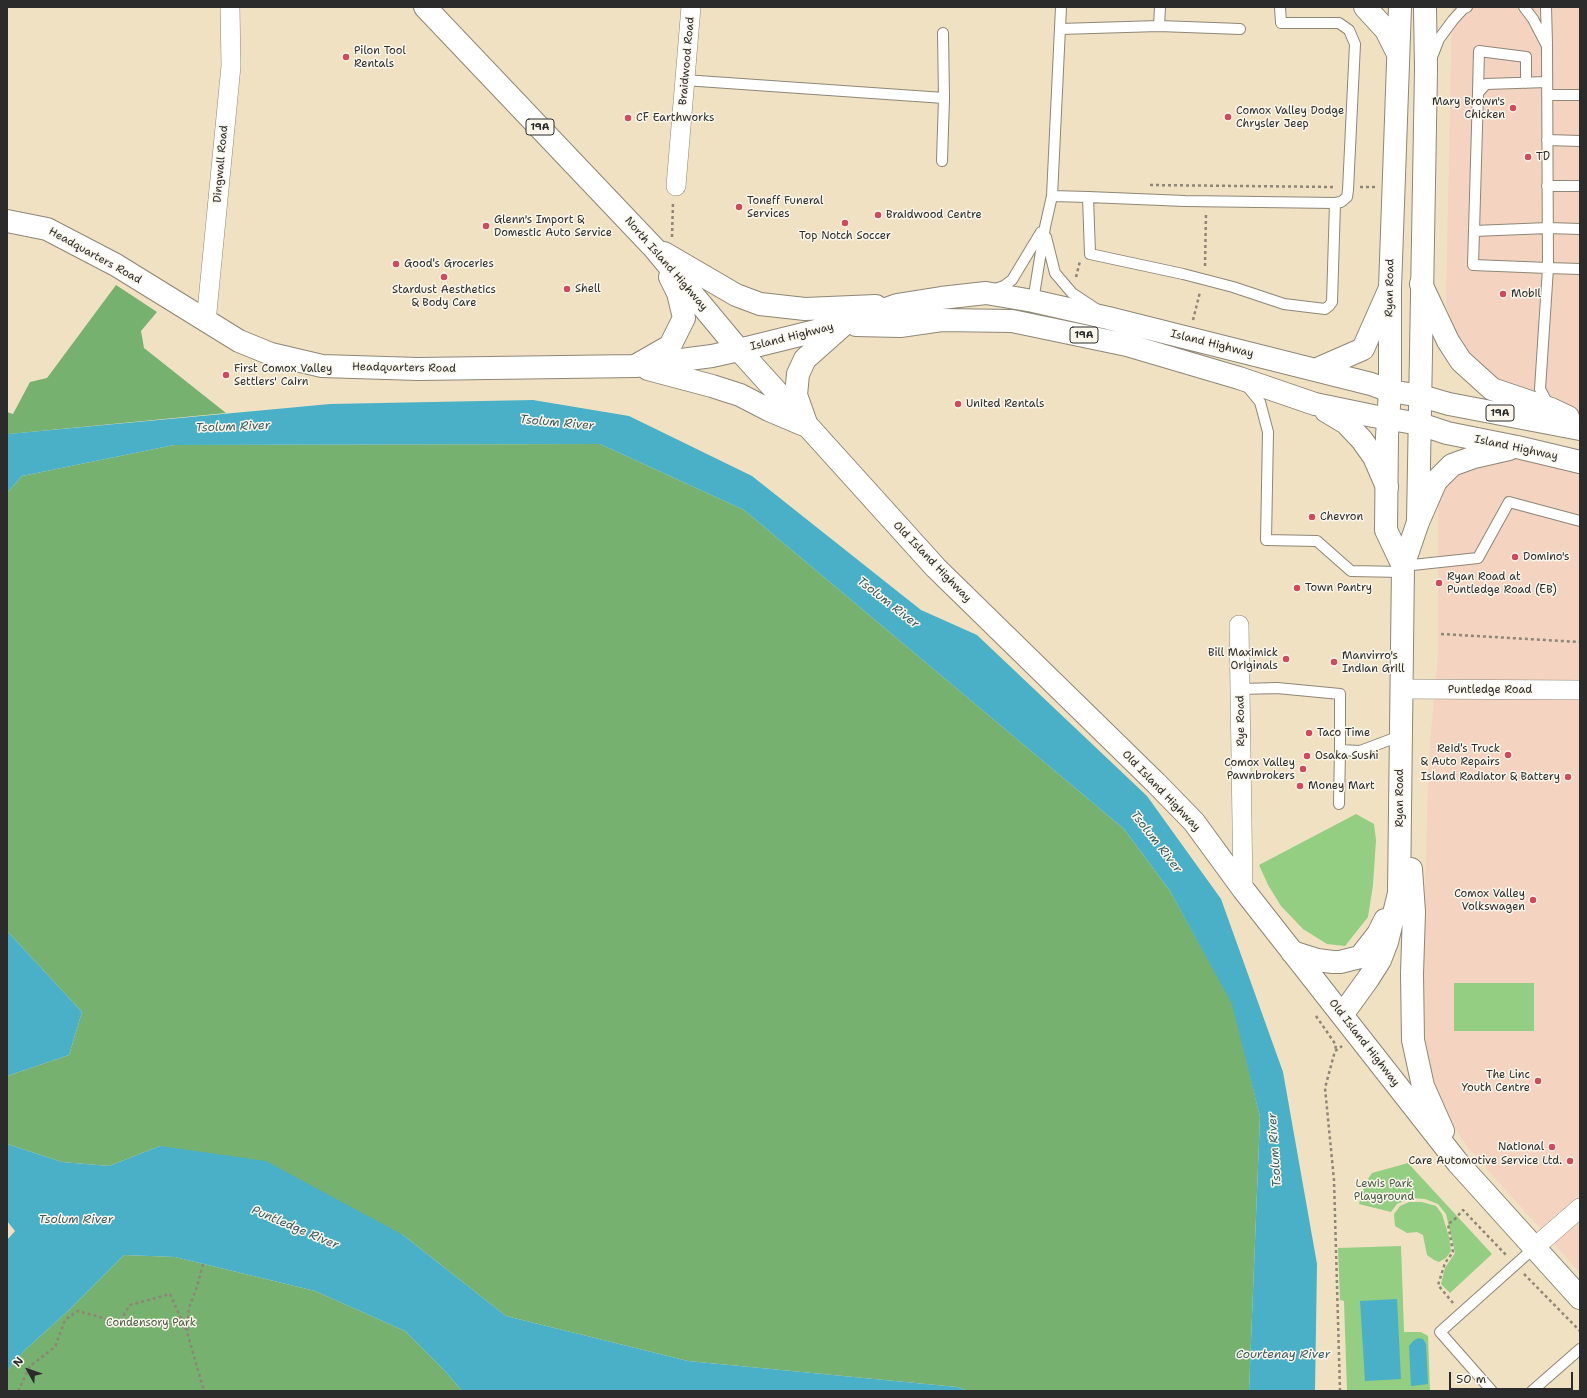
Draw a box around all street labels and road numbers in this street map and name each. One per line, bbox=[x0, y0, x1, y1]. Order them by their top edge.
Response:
street label: Braidwood Road bbox=[677, 16, 697, 106]
road number: 19A bbox=[526, 119, 554, 135]
street label: Dingwall Road bbox=[211, 125, 231, 203]
street label: North Island Highway bbox=[622, 214, 710, 314]
street label: Headquarters Road bbox=[46, 225, 144, 287]
street label: Ryan Road bbox=[1383, 259, 1397, 317]
street label: Island Highway bbox=[749, 320, 835, 354]
road number: 19A bbox=[1070, 327, 1098, 343]
street label: Island Highway bbox=[1169, 327, 1255, 361]
street label: Headquarters Road bbox=[352, 360, 456, 376]
road number: 19A bbox=[1486, 405, 1514, 421]
street label: Island Highway bbox=[1473, 433, 1559, 463]
street label: Old Island Highway bbox=[890, 519, 974, 605]
street label: Puntledge Road bbox=[1448, 683, 1532, 697]
street label: Rye Road bbox=[1234, 695, 1248, 747]
street label: Old Island Highway bbox=[1119, 748, 1203, 834]
street label: Ryan Road bbox=[1393, 769, 1407, 827]
street label: Old Island Highway bbox=[1326, 997, 1402, 1089]

